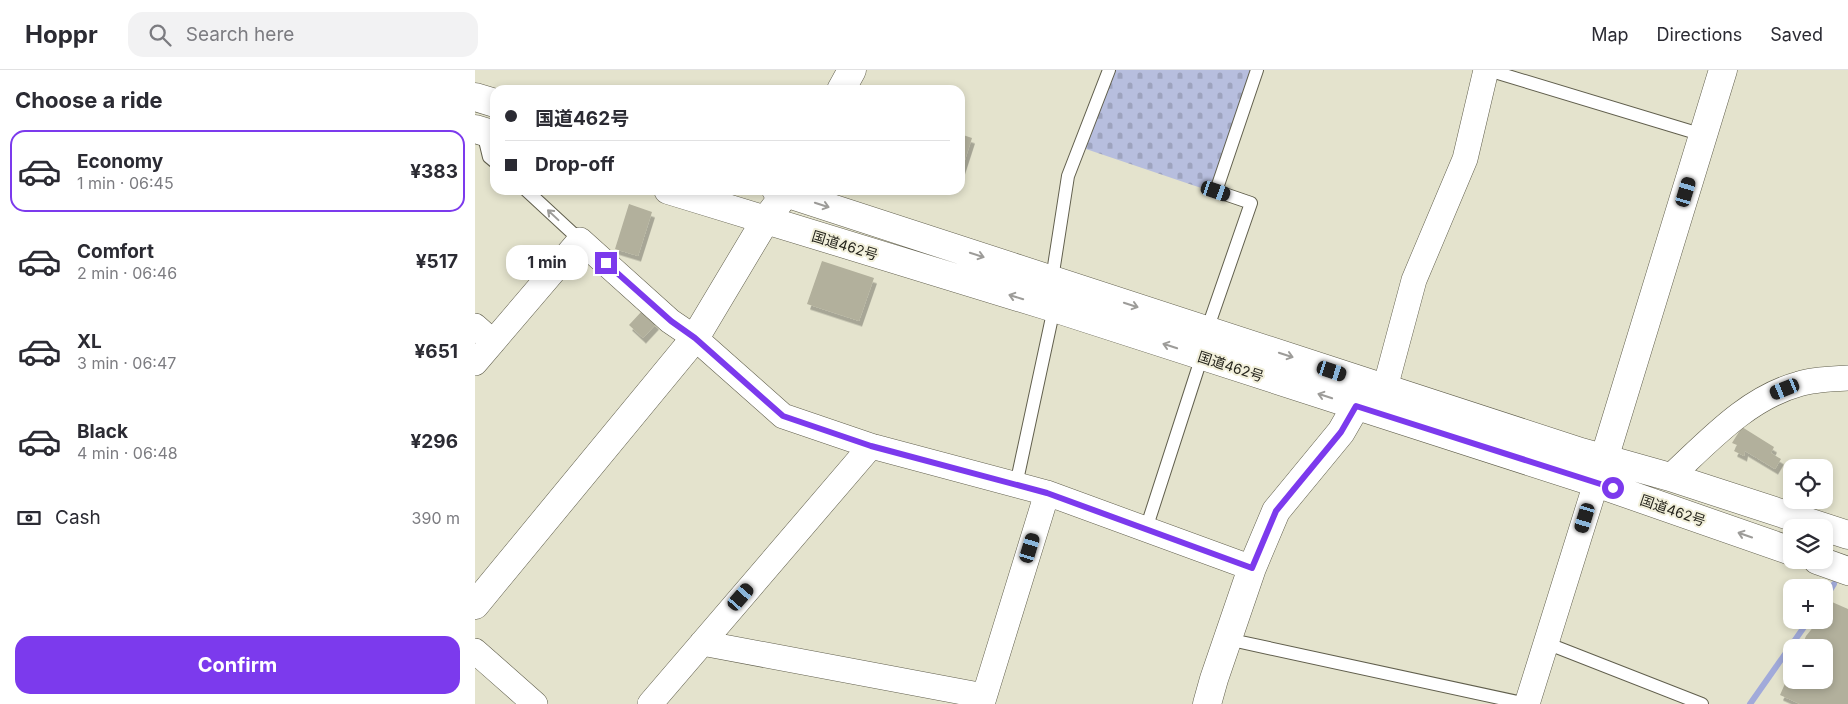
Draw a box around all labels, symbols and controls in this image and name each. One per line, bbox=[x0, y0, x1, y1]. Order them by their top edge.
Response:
search box bbox=[128, 12, 478, 57]
text: Hoppr bbox=[25, 20, 98, 49]
icon: search bbox=[146, 21, 174, 49]
text: Search here bbox=[186, 23, 294, 46]
text: Map bbox=[1591, 24, 1629, 45]
text: Directions bbox=[1657, 24, 1742, 45]
text: Saved bbox=[1770, 24, 1823, 45]
text: Choose a ride bbox=[15, 87, 163, 113]
text: 国道462号 bbox=[535, 107, 629, 130]
icon: car bbox=[17, 149, 62, 194]
text: Economy bbox=[77, 150, 163, 173]
text: Drop-off bbox=[535, 153, 615, 176]
text: ¥383 bbox=[410, 160, 458, 183]
text: 1 min · 06:45 bbox=[77, 173, 174, 193]
car bbox=[1674, 175, 1697, 209]
car bbox=[1199, 179, 1232, 203]
one-way arrow bbox=[814, 201, 829, 210]
one-way arrow bbox=[546, 209, 559, 221]
street label: 国道462号 bbox=[810, 227, 880, 263]
icon: car bbox=[17, 239, 62, 284]
text: Comfort bbox=[77, 240, 154, 263]
callout: 1 min bbox=[506, 246, 589, 280]
text: ¥517 bbox=[416, 250, 458, 273]
one-way arrow bbox=[968, 250, 984, 260]
text: 1 min bbox=[527, 252, 567, 272]
route end bbox=[595, 252, 617, 274]
text: 2 min · 06:46 bbox=[77, 263, 177, 283]
one-way arrow bbox=[1008, 291, 1024, 301]
one-way arrow bbox=[1123, 301, 1139, 310]
icon: car bbox=[17, 329, 62, 374]
text: XL bbox=[77, 330, 102, 353]
text: ¥651 bbox=[414, 340, 458, 363]
one-way arrow bbox=[1163, 341, 1179, 350]
street label: 国道462号 bbox=[1196, 347, 1266, 385]
one-way arrow bbox=[1277, 351, 1293, 361]
text: 3 min · 06:47 bbox=[77, 353, 176, 373]
car bbox=[1315, 359, 1348, 383]
car bbox=[1768, 376, 1801, 402]
one-way arrow bbox=[1317, 391, 1333, 401]
icon: car bbox=[17, 419, 62, 464]
text: Black bbox=[77, 420, 128, 443]
text: ¥296 bbox=[411, 430, 458, 453]
text: 4 min · 06:48 bbox=[77, 443, 178, 463]
map controls bbox=[1783, 459, 1833, 689]
button: locate bbox=[1783, 459, 1833, 509]
route start bbox=[1602, 477, 1624, 499]
street label: 国道462号 bbox=[1638, 491, 1708, 529]
car bbox=[1573, 501, 1596, 535]
icon: cash bbox=[15, 504, 43, 532]
text: Cash bbox=[55, 506, 101, 529]
text: 390 m bbox=[412, 508, 460, 528]
button: layers bbox=[1783, 519, 1833, 569]
one-way arrow bbox=[1738, 530, 1753, 539]
car bbox=[1018, 531, 1041, 565]
button: + bbox=[1783, 579, 1833, 629]
car bbox=[725, 581, 756, 613]
button: Confirm bbox=[15, 636, 460, 694]
button: − bbox=[1783, 639, 1833, 689]

